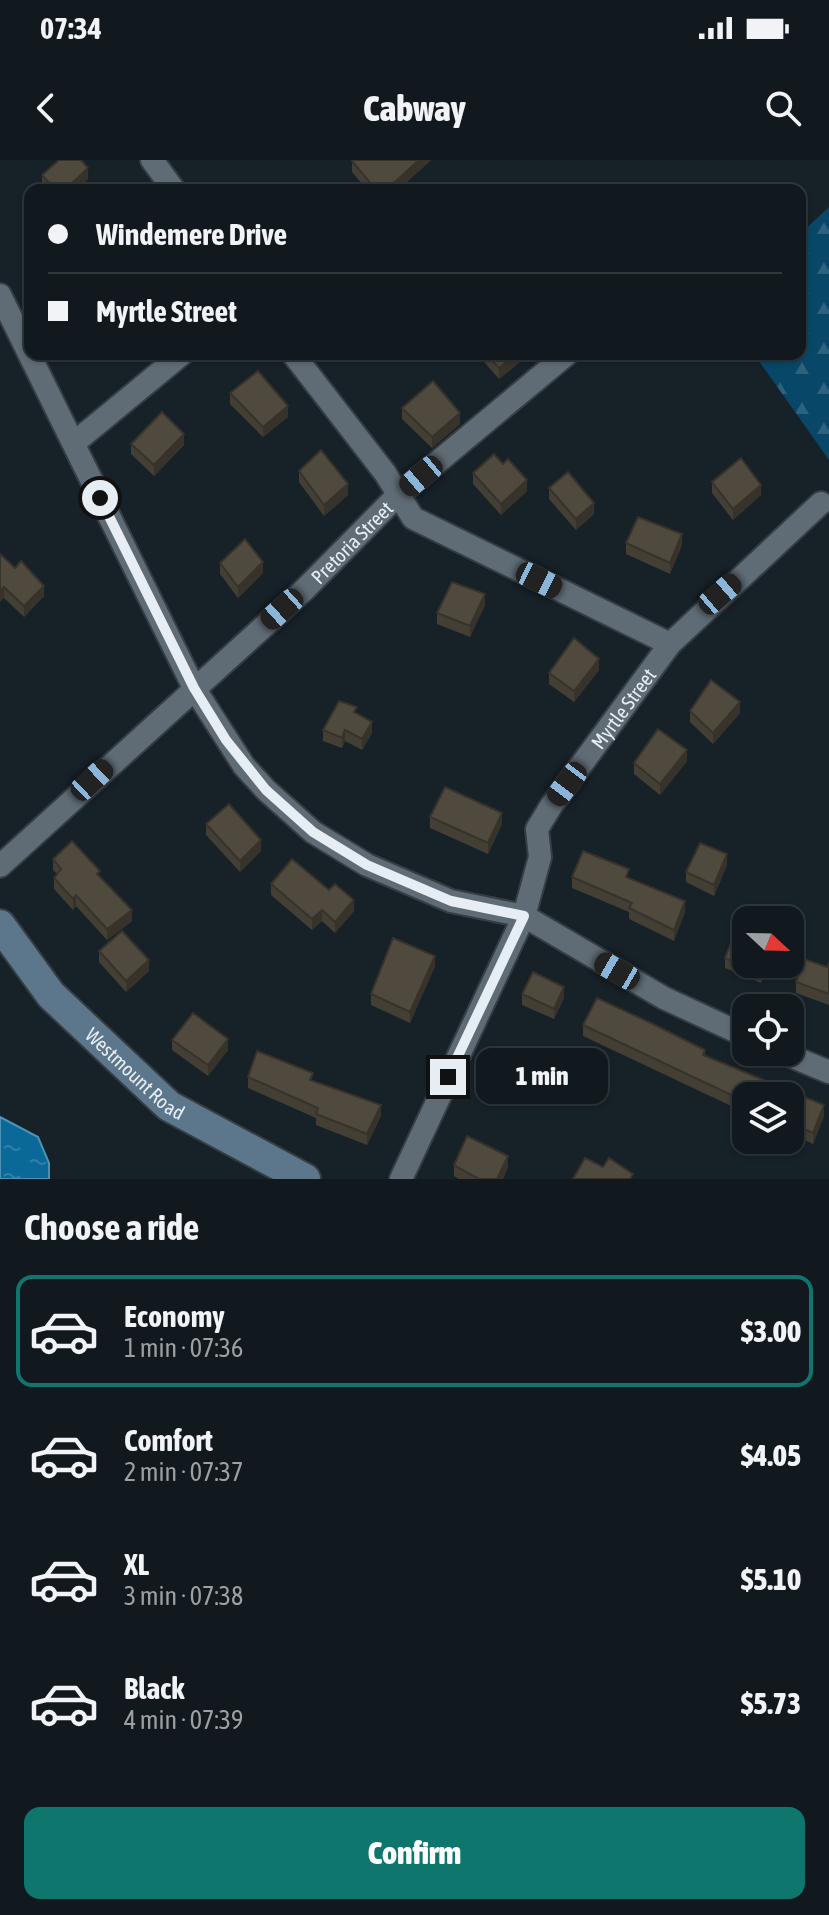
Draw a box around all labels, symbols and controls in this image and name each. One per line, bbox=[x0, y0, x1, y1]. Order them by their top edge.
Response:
text: 07:34 bbox=[40, 11, 102, 45]
icon: back bbox=[24, 86, 68, 130]
icon: search bbox=[761, 86, 805, 130]
text: Cabway bbox=[363, 87, 466, 129]
text: Windemere Drive bbox=[96, 217, 287, 251]
text: Myrtle Street bbox=[96, 294, 237, 328]
car bbox=[395, 451, 447, 501]
route start bbox=[82, 480, 118, 516]
street label: Pretoria Street bbox=[306, 496, 397, 588]
car bbox=[512, 559, 566, 601]
car bbox=[694, 569, 746, 619]
car bbox=[256, 584, 308, 634]
street label: Myrtle Street bbox=[586, 663, 660, 753]
car bbox=[66, 755, 118, 805]
car bbox=[543, 758, 591, 810]
north arrow bbox=[732, 906, 804, 978]
map controls bbox=[732, 906, 804, 1154]
car bbox=[590, 949, 644, 993]
button: locate bbox=[732, 994, 804, 1066]
street label: Westmount Road bbox=[81, 1023, 189, 1124]
callout: 1 min bbox=[476, 1049, 608, 1105]
route end bbox=[430, 1059, 466, 1095]
text: 1 min bbox=[515, 1061, 569, 1091]
button: layers bbox=[732, 1082, 804, 1154]
text: Choose a ride bbox=[24, 1206, 199, 1248]
icon: car bbox=[28, 1295, 100, 1367]
text: Economy bbox=[124, 1299, 225, 1333]
text: $3.00 bbox=[741, 1314, 801, 1348]
text: 1 min · 07:36 bbox=[124, 1333, 243, 1363]
icon: car bbox=[28, 1419, 100, 1491]
text: Comfort bbox=[124, 1423, 213, 1457]
text: $4.05 bbox=[741, 1438, 801, 1472]
text: 2 min · 07:37 bbox=[124, 1457, 243, 1487]
icon: car bbox=[28, 1543, 100, 1615]
text: XL bbox=[124, 1547, 149, 1581]
text: $5.10 bbox=[741, 1562, 801, 1596]
text: 3 min · 07:38 bbox=[124, 1581, 243, 1611]
icon: car bbox=[28, 1667, 100, 1739]
text: Black bbox=[124, 1671, 184, 1705]
text: $5.73 bbox=[741, 1686, 801, 1720]
text: 4 min · 07:39 bbox=[124, 1705, 243, 1735]
button: Confirm bbox=[24, 1807, 805, 1899]

